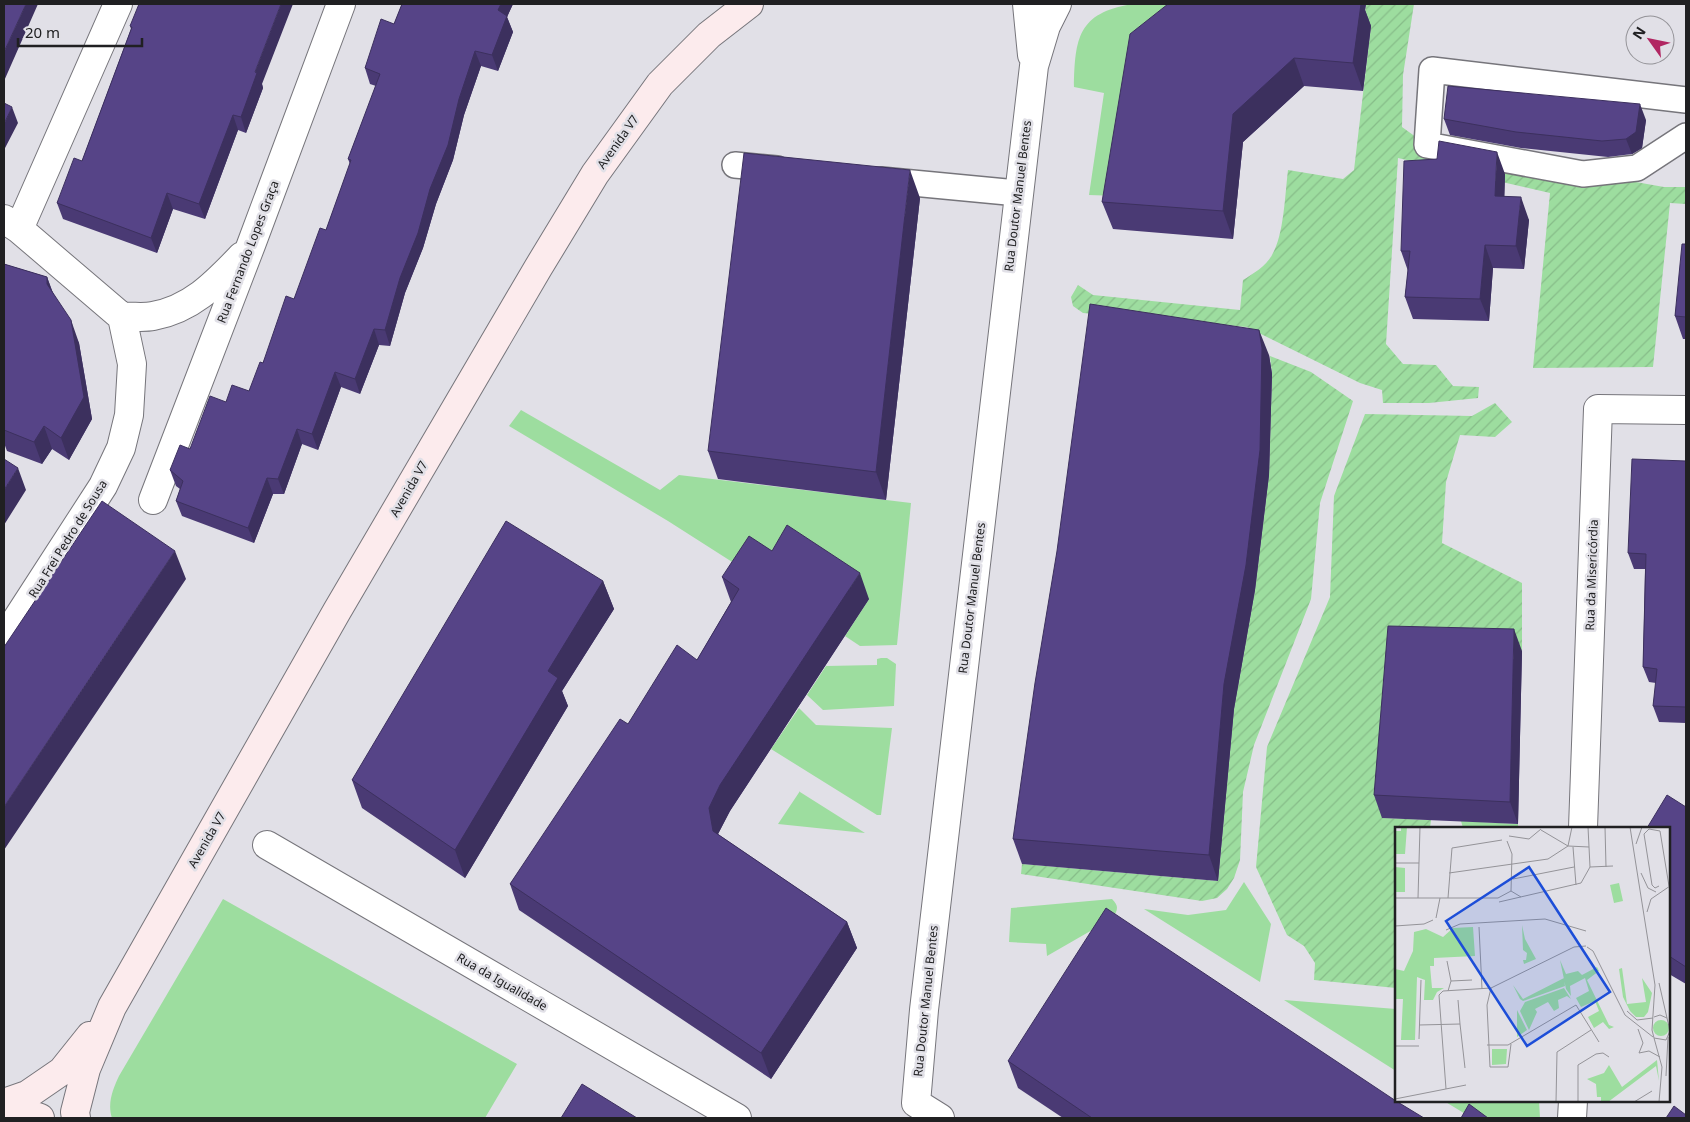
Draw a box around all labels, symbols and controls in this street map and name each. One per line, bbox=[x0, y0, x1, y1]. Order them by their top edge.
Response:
scale bar bbox=[18, 15, 141, 47]
north arrow bbox=[1625, 15, 1675, 65]
text: 20 m bbox=[25, 22, 60, 42]
text: N bbox=[1628, 23, 1650, 43]
street label: Avenida V7 bbox=[593, 111, 643, 172]
street label: Rua Doutor Manuel Bentes bbox=[1000, 119, 1035, 272]
street label: Rua Fernando Lopes Graça bbox=[212, 178, 283, 325]
street label: Avenida V7 bbox=[386, 457, 432, 520]
street label: Rua Frei Pedro de Sousa bbox=[24, 476, 111, 601]
street label: Rua da Misericórdia bbox=[1581, 519, 1602, 631]
street label: Rua Doutor Manuel Bentes bbox=[954, 521, 989, 674]
street label: Avenida V7 bbox=[184, 808, 230, 871]
inset map bbox=[1395, 827, 1670, 1102]
street label: Rua Doutor Manuel Bentes bbox=[909, 924, 942, 1077]
street label: Rua da Igualidade bbox=[454, 949, 551, 1015]

